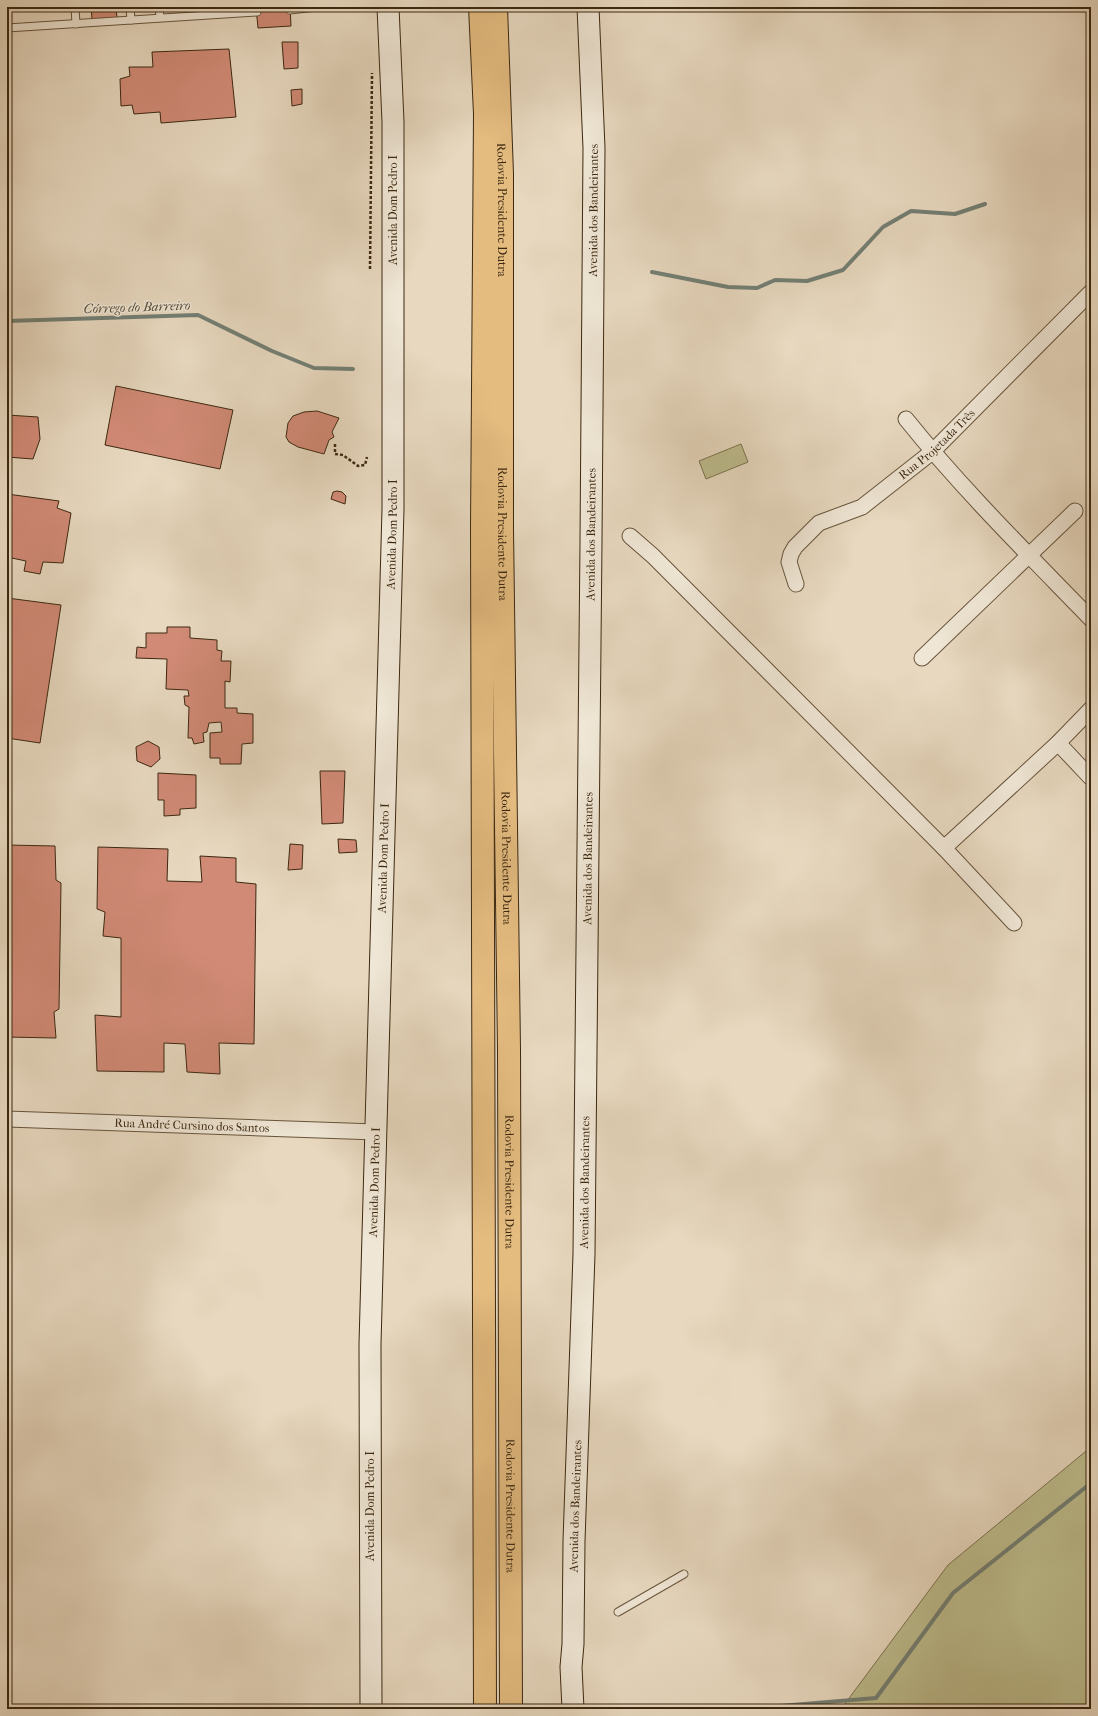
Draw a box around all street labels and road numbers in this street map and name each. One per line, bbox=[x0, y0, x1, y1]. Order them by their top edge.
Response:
street label: Rodovia Presidente Dutra bbox=[494, 143, 509, 277]
street label: Avenida dos Bandeirantes bbox=[586, 143, 601, 278]
street label: Avenida Dom Pedro I bbox=[386, 155, 400, 266]
street label: Rua Projetada Três bbox=[896, 406, 978, 482]
street label: Rodovia Presidente Dutra bbox=[495, 467, 510, 601]
street label: Avenida dos Bandeirantes bbox=[583, 467, 599, 602]
street label: Avenida Dom Pedro I bbox=[384, 479, 400, 590]
street label: Rodovia Presidente Dutra bbox=[499, 791, 514, 925]
street label: Avenida dos Bandeirantes bbox=[580, 791, 596, 926]
street label: Avenida Dom Pedro I bbox=[375, 803, 392, 914]
street label: Rodovia Presidente Dutra bbox=[502, 1115, 517, 1249]
street label: Avenida dos Bandeirantes bbox=[577, 1115, 592, 1250]
street label: Rua André Cursino dos Santos bbox=[114, 1116, 270, 1135]
street label: Avenida Dom Pedro I bbox=[366, 1127, 383, 1238]
street label: Rodovia Presidente Dutra bbox=[503, 1439, 518, 1573]
street label: Avenida dos Bandeirantes bbox=[567, 1439, 585, 1573]
street label: Avenida Dom Pedro I bbox=[363, 1451, 377, 1562]

